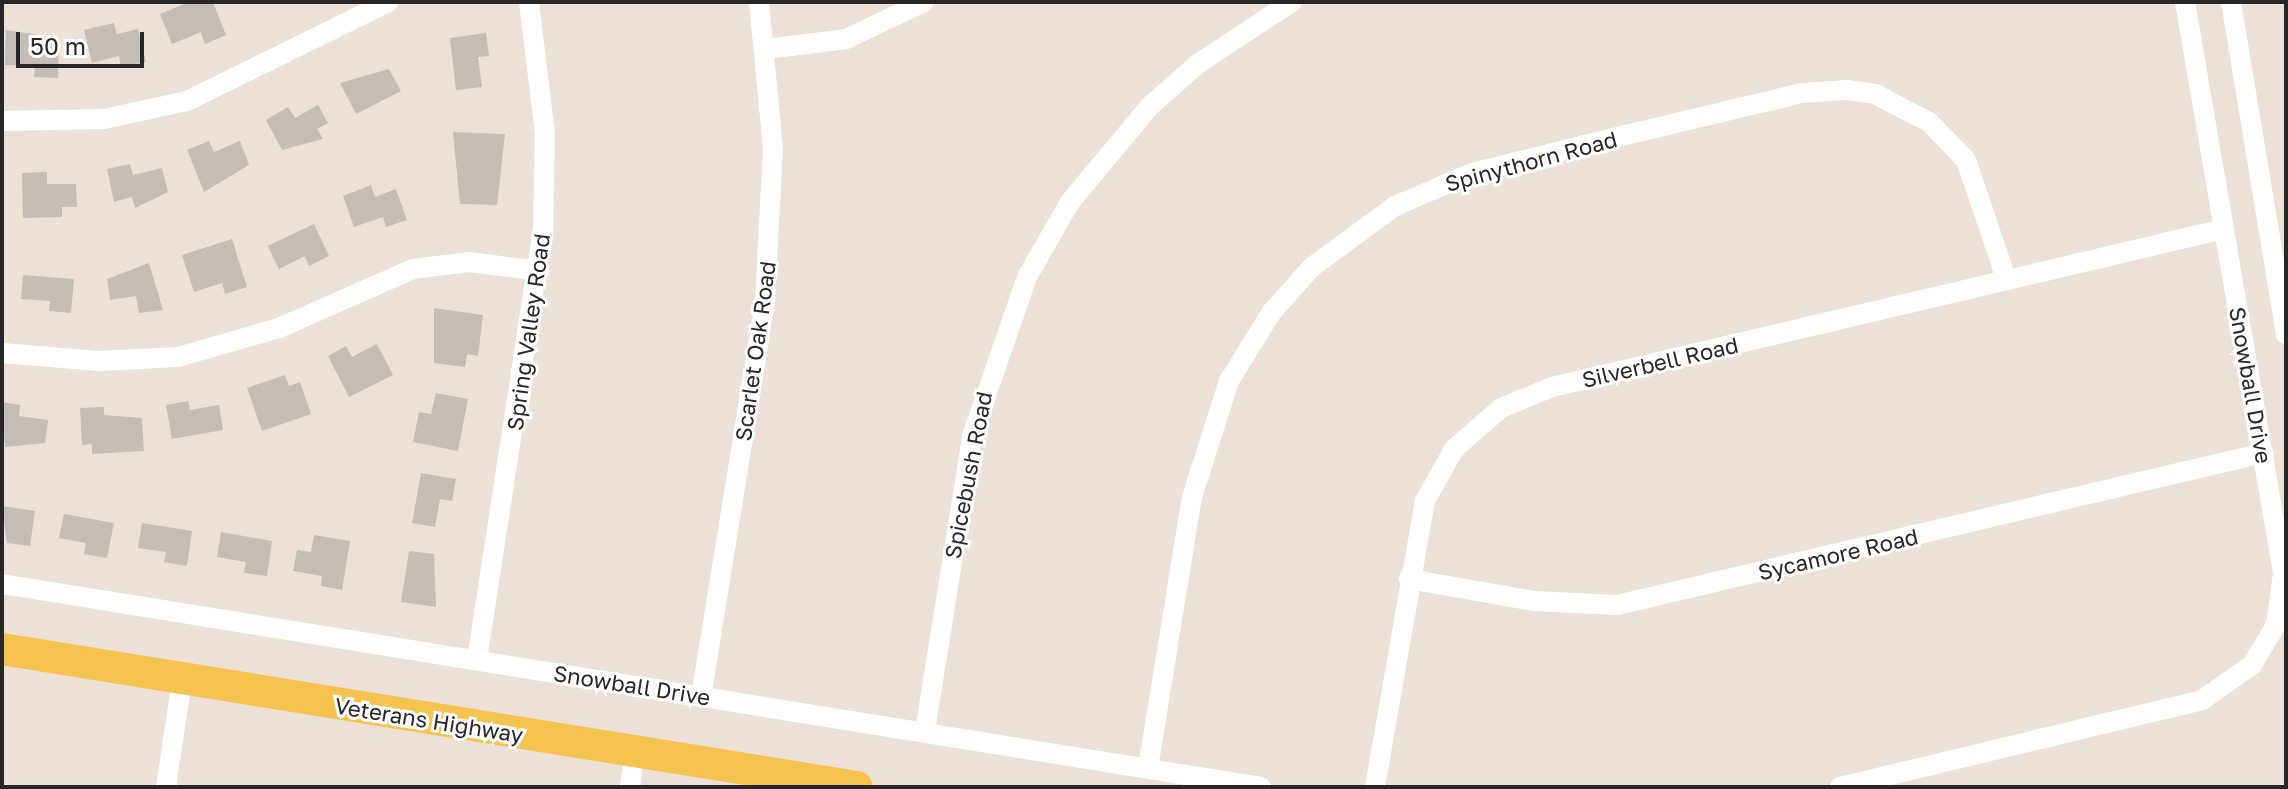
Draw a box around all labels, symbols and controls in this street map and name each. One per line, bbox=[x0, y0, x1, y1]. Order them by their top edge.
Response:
scale bar bbox=[20, 16, 148, 66]
text: 50 m bbox=[30, 31, 86, 60]
street label: Spinythorn Road bbox=[1442, 125, 1620, 197]
street label: Spring Valley Road bbox=[501, 232, 555, 432]
street label: Scarlet Oak Road bbox=[729, 259, 781, 443]
street label: Snowball Drive bbox=[2224, 305, 2278, 465]
street label: Silverbell Road bbox=[1579, 331, 1741, 393]
street label: Spicebush Road bbox=[939, 389, 997, 561]
street label: Sycamore Road bbox=[1755, 523, 1921, 585]
street label: Snowball Drive bbox=[552, 660, 712, 710]
street label: Veterans Highway bbox=[333, 692, 525, 748]

